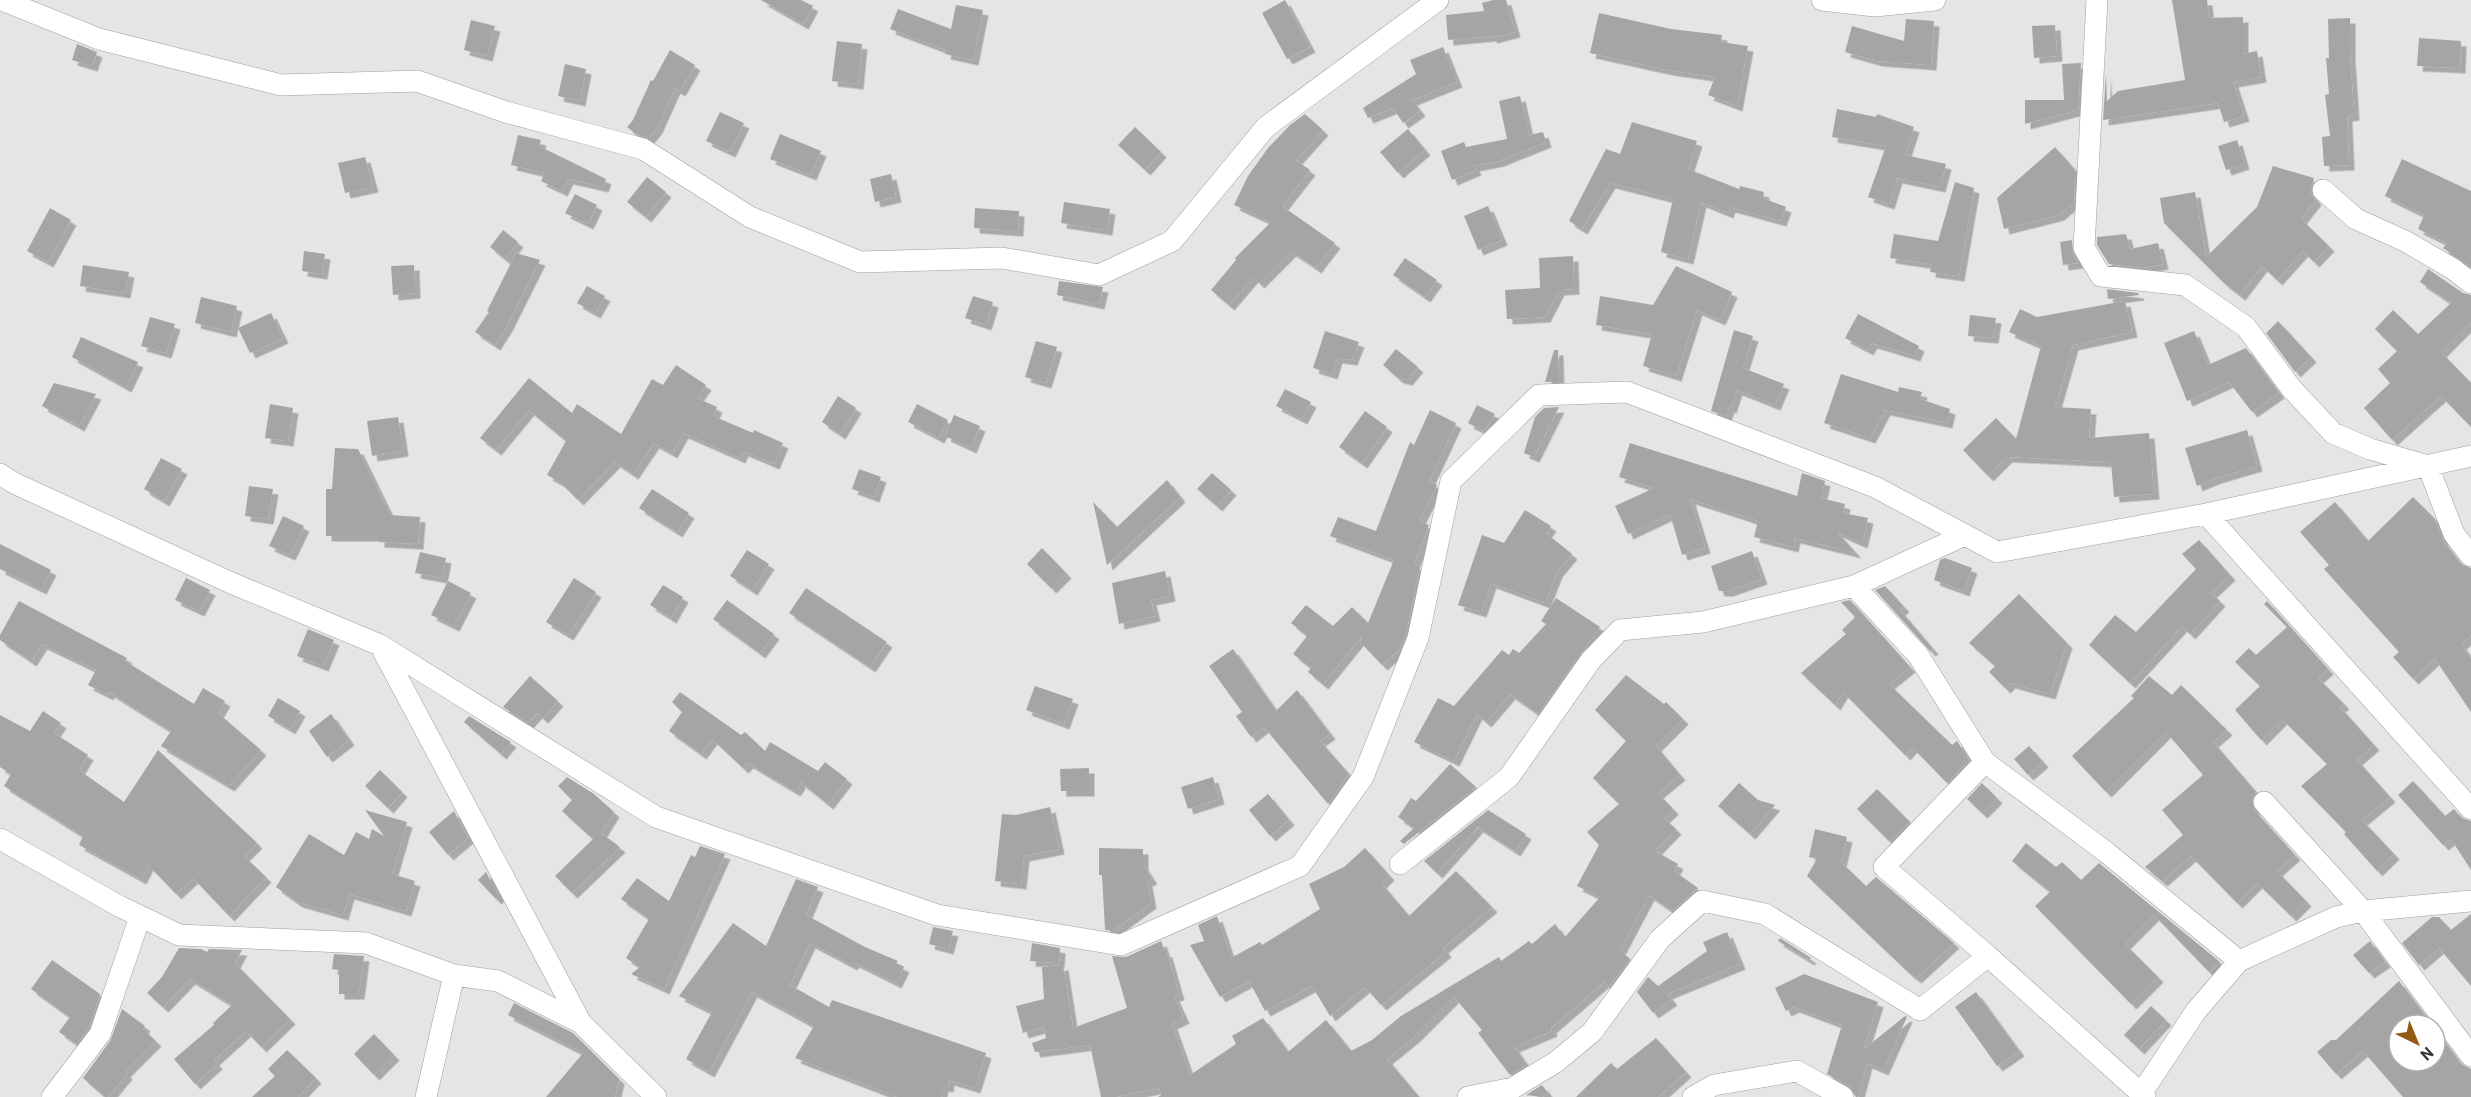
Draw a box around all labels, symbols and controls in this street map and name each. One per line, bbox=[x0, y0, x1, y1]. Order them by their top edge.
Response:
north arrow bbox=[2387, 1013, 2447, 1073]
text: N bbox=[2417, 1044, 2438, 1065]

